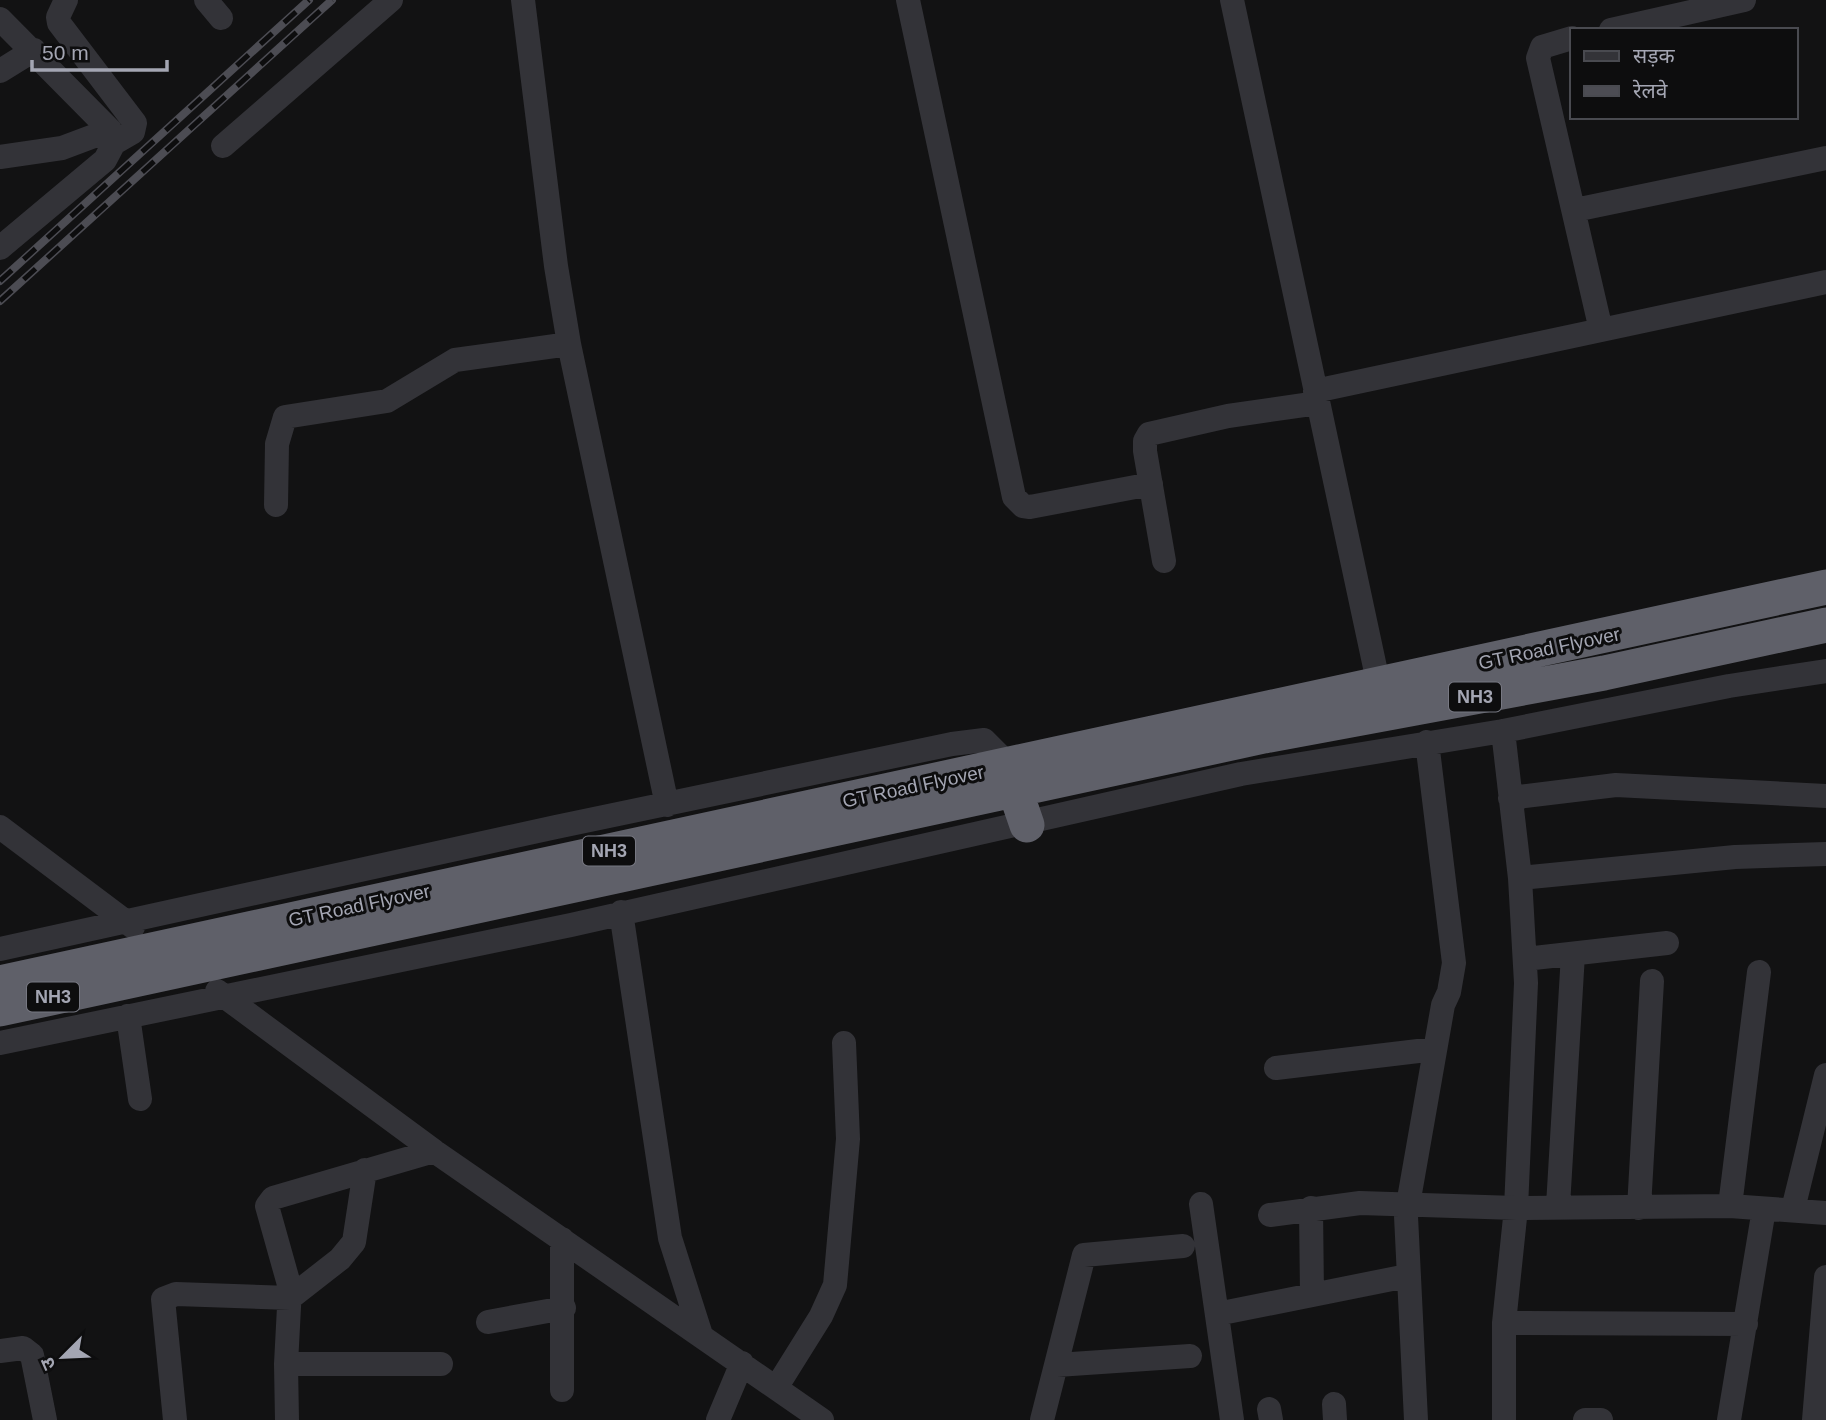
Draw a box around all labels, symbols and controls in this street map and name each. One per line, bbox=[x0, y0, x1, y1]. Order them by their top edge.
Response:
scale bar bbox=[32, 28, 166, 72]
legend bbox=[1570, 28, 1798, 119]
text: 50 m bbox=[42, 41, 89, 64]
text: सड़क bbox=[1633, 44, 1675, 67]
text: रेलवे bbox=[1632, 79, 1668, 102]
street label: GT Road Flyover bbox=[1476, 623, 1623, 674]
road number: NH3 bbox=[1449, 682, 1501, 712]
street label: GT Road Flyover bbox=[840, 761, 987, 812]
road number: NH3 bbox=[583, 836, 635, 866]
street label: GT Road Flyover bbox=[286, 880, 433, 931]
road number: NH3 bbox=[27, 982, 79, 1012]
north arrow bbox=[28, 1322, 98, 1392]
text: उ bbox=[36, 1354, 60, 1373]

